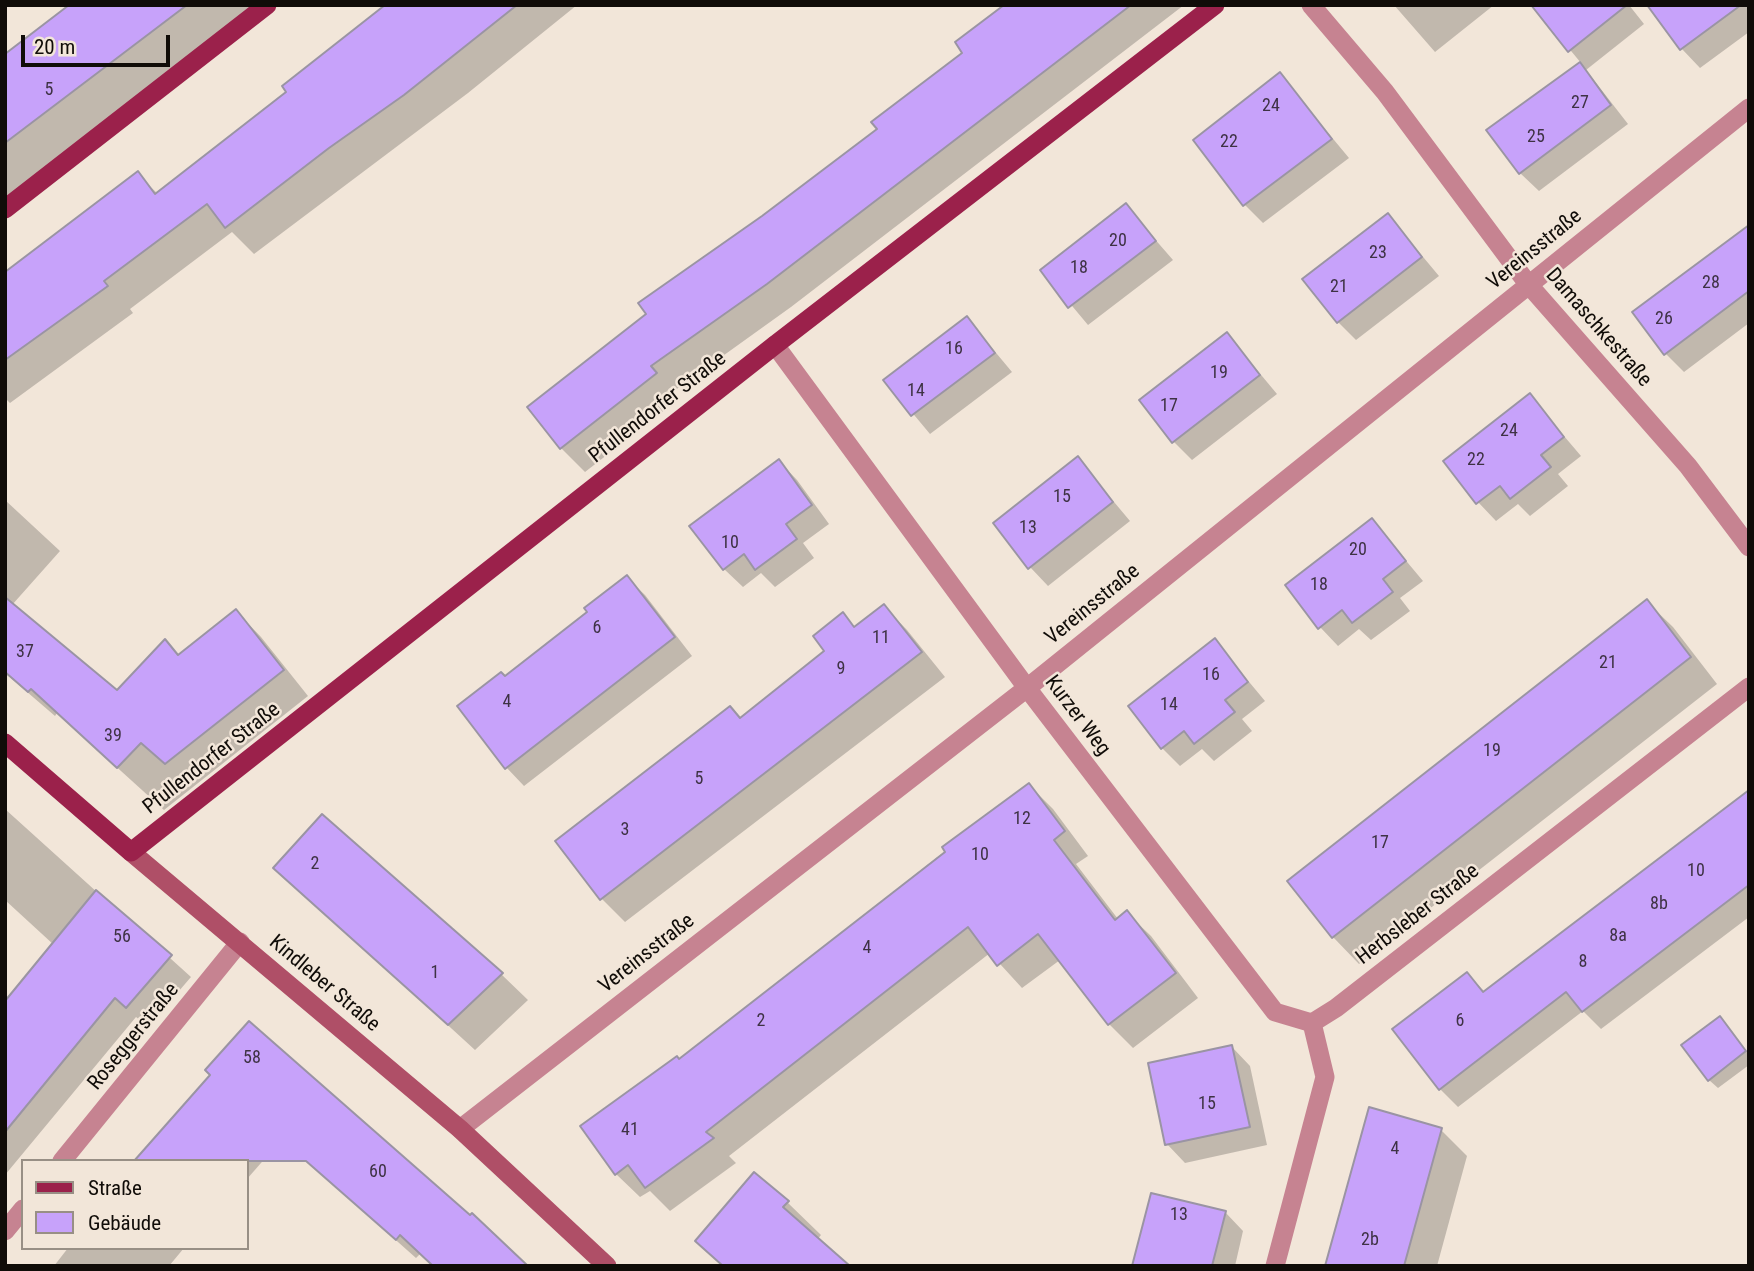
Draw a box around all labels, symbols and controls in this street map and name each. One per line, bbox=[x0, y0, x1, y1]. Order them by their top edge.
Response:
scale bar bbox=[24, 21, 173, 65]
text: 20 m bbox=[34, 35, 75, 59]
house number: 5 bbox=[45, 79, 53, 101]
house number: 27 bbox=[1571, 92, 1589, 114]
house number: 24 bbox=[1262, 95, 1280, 117]
house number: 25 bbox=[1527, 126, 1545, 148]
house number: 22 bbox=[1220, 131, 1238, 153]
street label: Vereinsstraße bbox=[1483, 204, 1587, 296]
house number: 20 bbox=[1109, 230, 1127, 252]
house number: 23 bbox=[1369, 242, 1387, 264]
house number: 18 bbox=[1070, 257, 1088, 279]
street label: Damaschkestraße bbox=[1540, 263, 1656, 393]
house number: 28 bbox=[1702, 272, 1720, 294]
house number: 21 bbox=[1330, 276, 1348, 298]
house number: 26 bbox=[1655, 308, 1673, 330]
house number: 16 bbox=[945, 338, 963, 360]
street label: Pfullendorfer Straße bbox=[584, 347, 732, 469]
house number: 19 bbox=[1210, 362, 1228, 384]
house number: 14 bbox=[907, 380, 925, 402]
house number: 17 bbox=[1160, 395, 1178, 417]
house number: 24 bbox=[1500, 420, 1518, 442]
house number: 22 bbox=[1467, 449, 1485, 471]
house number: 15 bbox=[1053, 486, 1071, 508]
house number: 13 bbox=[1019, 517, 1037, 539]
house number: 10 bbox=[721, 532, 739, 554]
house number: 20 bbox=[1349, 539, 1367, 561]
street label: Vereinsstraße bbox=[1041, 559, 1145, 651]
house number: 18 bbox=[1310, 574, 1328, 596]
house number: 6 bbox=[593, 617, 601, 639]
house number: 11 bbox=[872, 627, 890, 649]
house number: 37 bbox=[16, 641, 34, 663]
house number: 21 bbox=[1599, 652, 1617, 674]
house number: 9 bbox=[837, 658, 845, 680]
house number: 16 bbox=[1202, 664, 1220, 686]
street label: Kurzer Weg bbox=[1039, 671, 1115, 761]
house number: 4 bbox=[503, 691, 511, 713]
house number: 14 bbox=[1160, 694, 1178, 716]
street label: Pfullendorfer Straße bbox=[138, 698, 286, 820]
house number: 39 bbox=[104, 725, 122, 747]
house number: 19 bbox=[1483, 740, 1501, 762]
house number: 5 bbox=[695, 768, 703, 790]
house number: 12 bbox=[1013, 808, 1031, 830]
house number: 3 bbox=[621, 819, 629, 841]
house number: 17 bbox=[1371, 832, 1389, 854]
house number: 10 bbox=[971, 844, 989, 866]
house number: 2 bbox=[311, 853, 319, 875]
street label: Herbsleber Straße bbox=[1351, 859, 1485, 971]
house number: 10 bbox=[1687, 860, 1705, 882]
house number: 8b bbox=[1650, 893, 1668, 915]
street label: Vereinsstraße bbox=[594, 909, 700, 999]
house number: 8a bbox=[1609, 925, 1627, 947]
house number: 56 bbox=[113, 926, 131, 948]
street label: Kindleber Straße bbox=[263, 930, 385, 1038]
house number: 4 bbox=[863, 937, 871, 959]
house number: 8 bbox=[1579, 951, 1587, 973]
house number: 1 bbox=[431, 962, 439, 984]
street label: Roseggerstraße bbox=[83, 978, 185, 1096]
house number: 2 bbox=[757, 1010, 765, 1032]
house number: 6 bbox=[1456, 1010, 1464, 1032]
house number: 58 bbox=[243, 1047, 261, 1069]
house number: 15 bbox=[1198, 1093, 1216, 1115]
house number: 41 bbox=[621, 1119, 639, 1141]
house number: 4 bbox=[1391, 1138, 1399, 1160]
legend bbox=[21, 1159, 248, 1250]
house number: 60 bbox=[369, 1161, 387, 1183]
text: Straße bbox=[88, 1176, 142, 1200]
house number: 13 bbox=[1170, 1204, 1188, 1226]
text: Gebäude bbox=[88, 1211, 161, 1235]
house number: 2b bbox=[1361, 1229, 1379, 1251]

